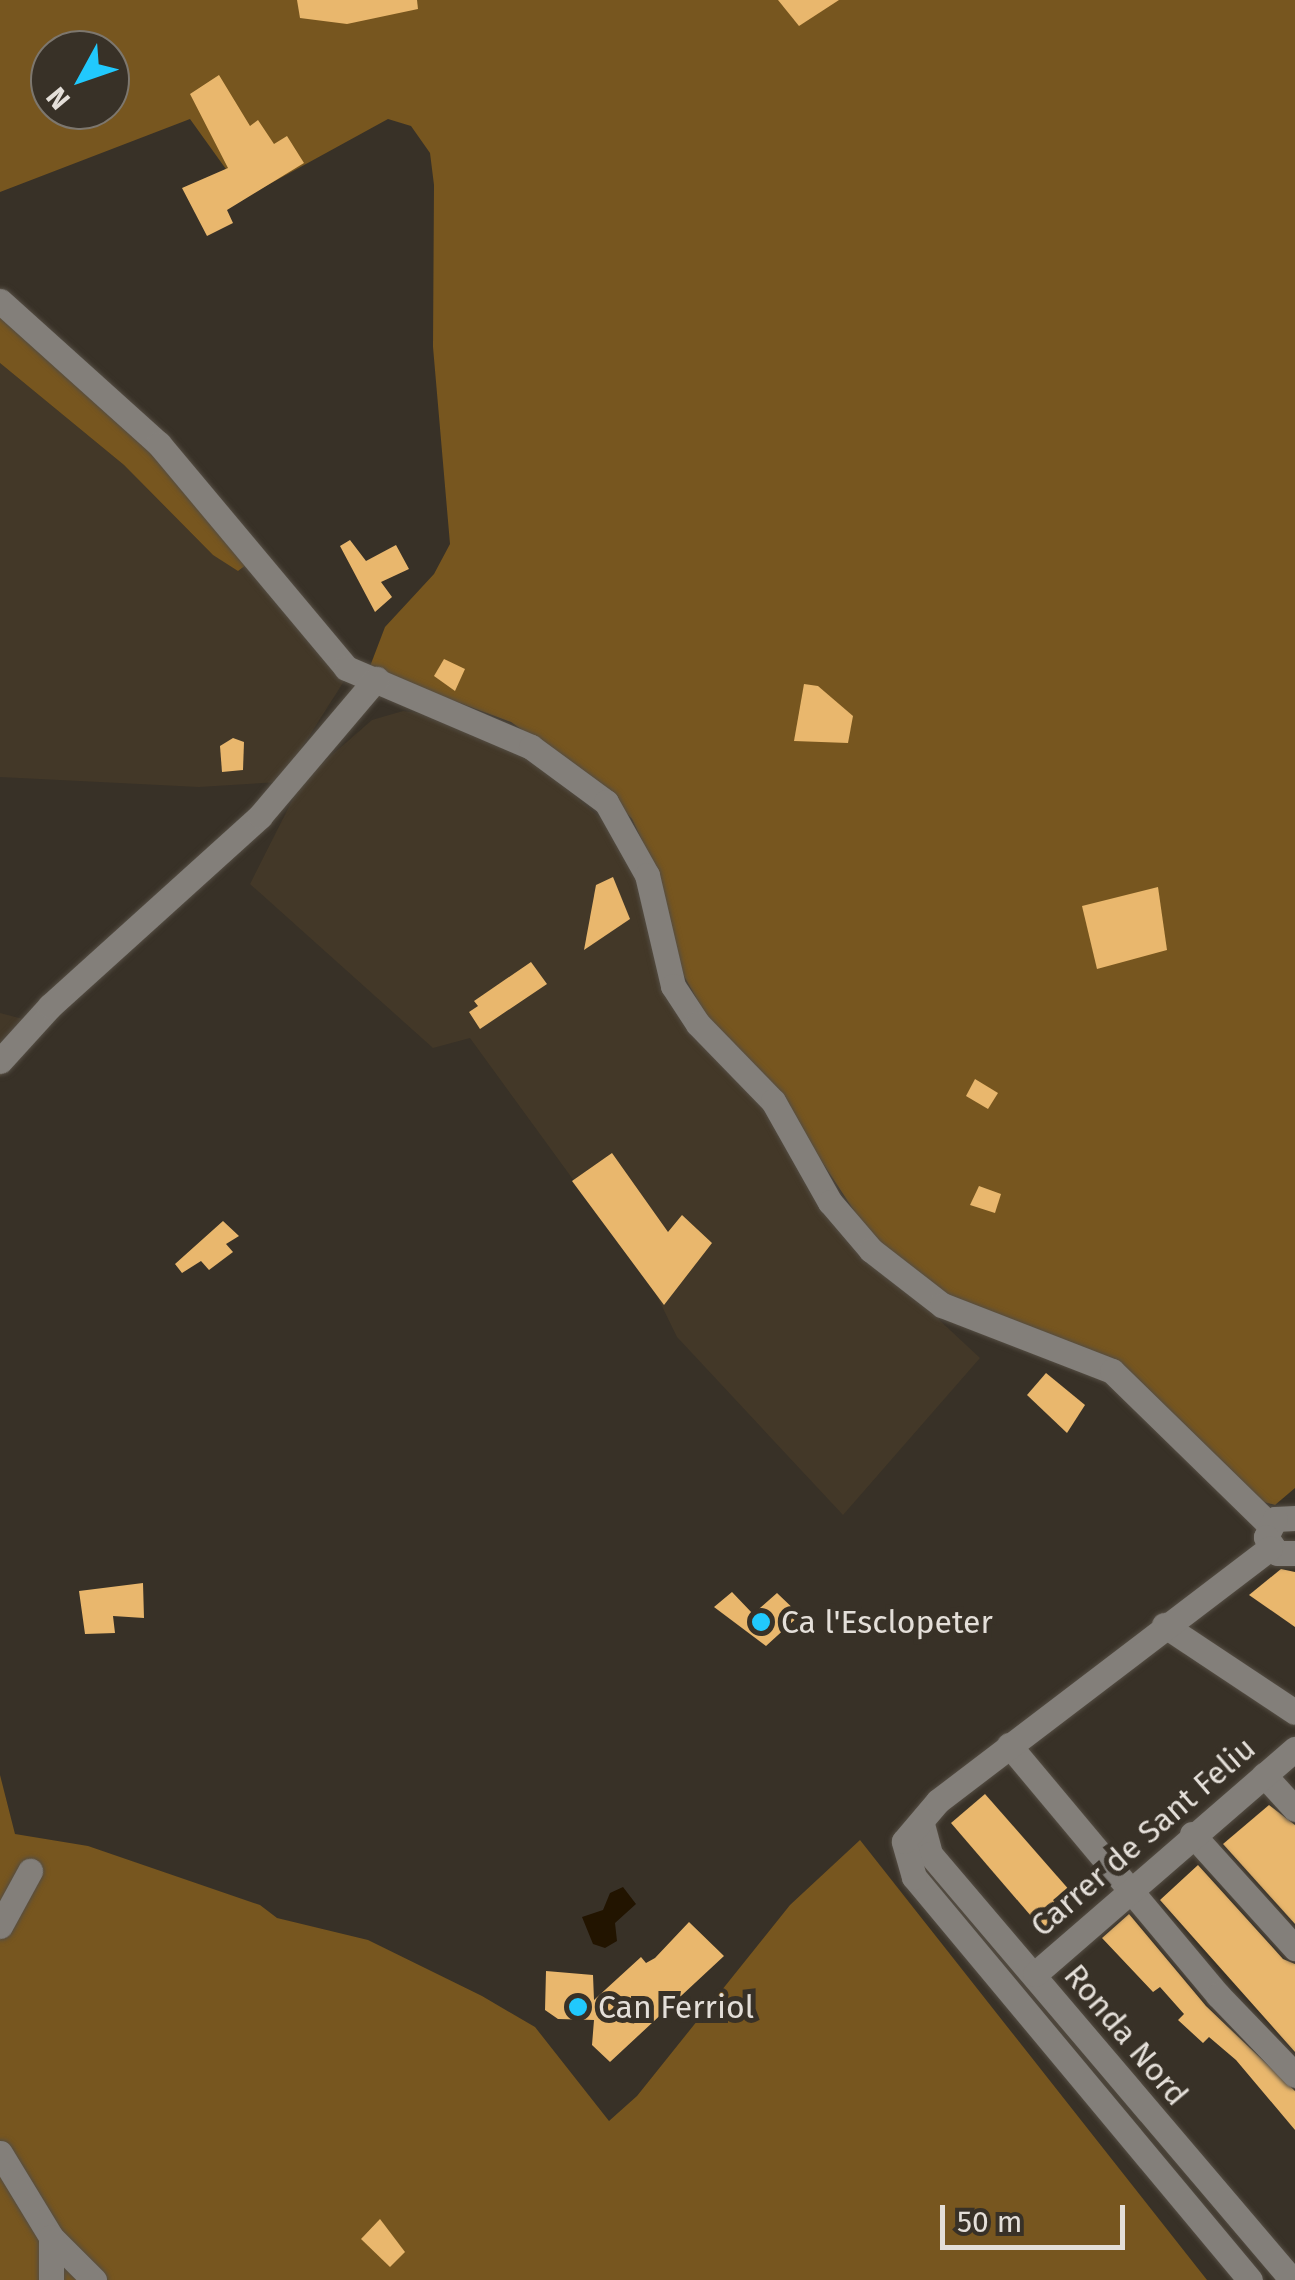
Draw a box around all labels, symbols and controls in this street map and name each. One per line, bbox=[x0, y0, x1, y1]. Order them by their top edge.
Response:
north arrow bbox=[30, 30, 130, 130]
text: N bbox=[40, 81, 77, 116]
place label: Ca l'Esclopeter bbox=[781, 1603, 993, 1641]
marker: Ca l'Esclopeter bbox=[750, 1611, 772, 1633]
street label: Carrer de Sant Feliu bbox=[1023, 1729, 1263, 1945]
street label: Ronda Nord bbox=[1056, 1957, 1196, 2113]
place label: Can Ferriol bbox=[598, 1988, 754, 2026]
marker: Can Ferriol bbox=[567, 1996, 589, 2018]
scale bar bbox=[945, 2185, 1130, 2247]
text: 50 m bbox=[957, 2204, 1022, 2240]

